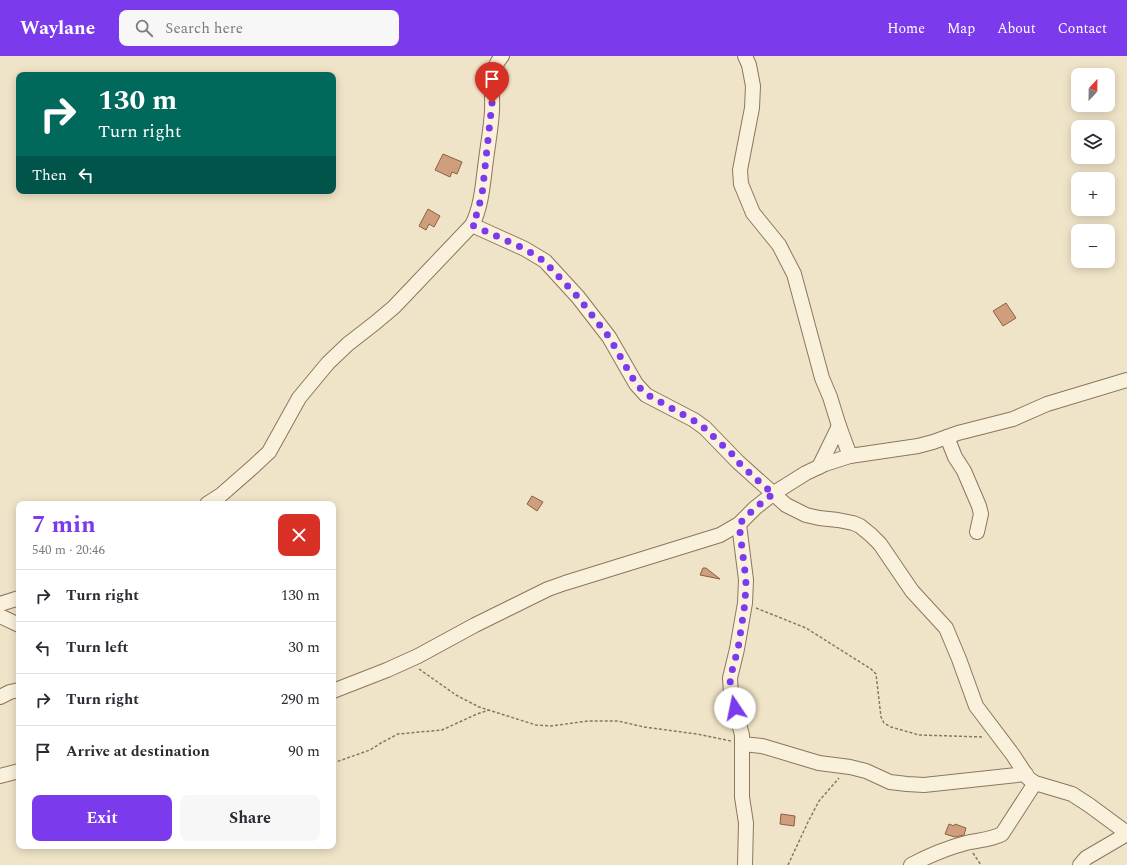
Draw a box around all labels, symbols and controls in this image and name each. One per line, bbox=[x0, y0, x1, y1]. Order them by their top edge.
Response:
search box bbox=[119, 10, 399, 46]
text: Waylane bbox=[20, 14, 95, 43]
icon: search bbox=[133, 17, 155, 39]
text: Search here bbox=[165, 17, 243, 40]
text: Home bbox=[887, 18, 925, 39]
text: Map bbox=[947, 18, 975, 39]
text: About bbox=[997, 18, 1036, 39]
text: Contact bbox=[1058, 18, 1107, 39]
pin bbox=[475, 62, 509, 103]
icon: arrive bbox=[481, 68, 503, 90]
north arrow bbox=[1071, 68, 1115, 112]
map controls bbox=[1071, 68, 1115, 268]
text: 130 m bbox=[98, 79, 177, 122]
icon: right bbox=[32, 88, 84, 140]
text: Turn right bbox=[98, 118, 181, 145]
button: layers bbox=[1071, 120, 1115, 164]
text: Then bbox=[32, 164, 67, 187]
icon: left bbox=[75, 164, 97, 186]
button: + bbox=[1071, 172, 1115, 216]
button: − bbox=[1071, 224, 1115, 268]
text: 7 min bbox=[32, 507, 96, 543]
button: close bbox=[278, 514, 320, 556]
text: 540 m · 20:46 bbox=[32, 540, 105, 560]
text: Turn right bbox=[66, 584, 139, 607]
text: 130 m bbox=[281, 584, 320, 607]
icon: right bbox=[32, 585, 54, 607]
text: Turn left bbox=[66, 636, 128, 659]
text: 30 m bbox=[288, 636, 320, 659]
icon: left bbox=[32, 637, 54, 659]
position arrow bbox=[714, 687, 756, 729]
text: Turn right bbox=[66, 688, 139, 711]
text: 290 m bbox=[281, 688, 320, 711]
icon: right bbox=[32, 689, 54, 711]
text: Arrive at destination bbox=[66, 740, 210, 763]
text: 90 m bbox=[288, 740, 320, 763]
icon: arrive bbox=[32, 741, 54, 763]
button: Exit bbox=[32, 795, 172, 841]
button: Share bbox=[180, 795, 320, 841]

